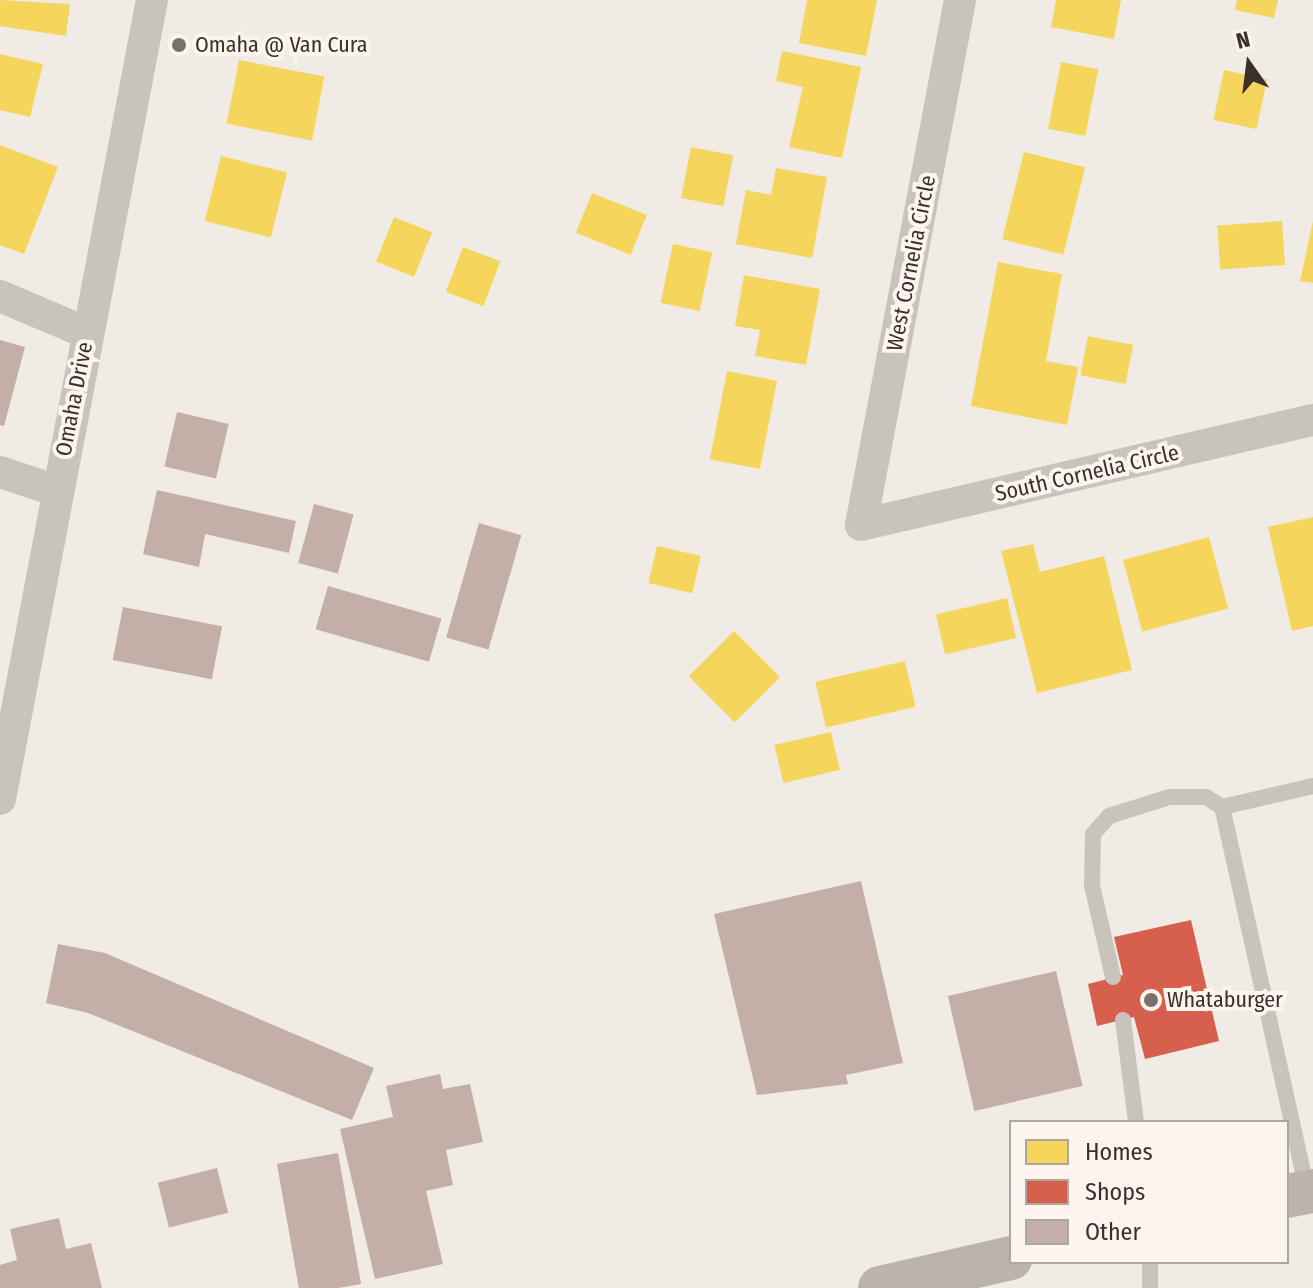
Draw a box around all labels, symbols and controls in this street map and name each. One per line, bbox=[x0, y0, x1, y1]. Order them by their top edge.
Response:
north arrow bbox=[1209, 24, 1289, 104]
text: N bbox=[1233, 26, 1253, 55]
place label: Omaha @ Van Cura bbox=[195, 32, 368, 58]
marker: Omaha @ Van Cura bbox=[170, 36, 188, 54]
street label: West Cornelia Circle bbox=[881, 173, 941, 353]
street label: Omaha Drive bbox=[50, 340, 98, 458]
street label: South Cornelia Circle bbox=[993, 439, 1181, 507]
place label: Whataburger bbox=[1167, 987, 1283, 1013]
marker: Whataburger bbox=[1142, 991, 1160, 1009]
legend bbox=[1009, 1120, 1289, 1264]
text: Homes bbox=[1085, 1138, 1153, 1166]
text: Shops bbox=[1085, 1178, 1145, 1206]
text: Other bbox=[1085, 1218, 1141, 1246]

